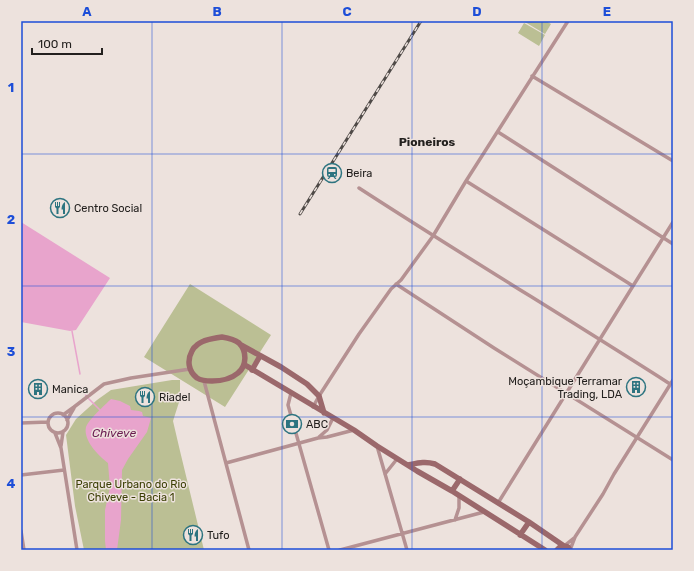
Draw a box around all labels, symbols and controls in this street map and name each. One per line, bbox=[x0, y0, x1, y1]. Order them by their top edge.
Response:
text: A bbox=[82, 4, 92, 19]
text: B bbox=[212, 4, 222, 19]
text: C bbox=[342, 4, 352, 19]
text: D bbox=[472, 4, 482, 19]
text: E bbox=[603, 4, 611, 19]
scale bar bbox=[32, 30, 102, 56]
text: 100 m bbox=[38, 37, 72, 51]
text: 1 bbox=[8, 80, 14, 95]
district label: Pioneiros bbox=[399, 135, 456, 149]
station icon: Beira bbox=[321, 162, 343, 184]
place label: Beira bbox=[346, 167, 372, 180]
restaurant icon: Centro Social bbox=[49, 197, 71, 219]
place label: Centro Social bbox=[74, 202, 142, 215]
text: 2 bbox=[7, 212, 15, 227]
text: 3 bbox=[7, 344, 16, 359]
place label: Moçambique Terramar Trading, LDA bbox=[508, 375, 623, 401]
building icon: Moçambique Terramar Trading, LDA bbox=[625, 376, 647, 398]
building icon: Manica bbox=[27, 378, 49, 400]
place label: Manica bbox=[52, 383, 88, 396]
restaurant icon: Riadel bbox=[134, 386, 156, 408]
place label: Riadel bbox=[159, 391, 190, 404]
bank icon: ABC bbox=[281, 413, 303, 435]
place label: ABC bbox=[306, 418, 328, 431]
water label: Chiveve bbox=[92, 426, 136, 440]
text: 4 bbox=[7, 476, 16, 491]
park label: Parque Urbano do Rio Chiveve - Bacia 1 bbox=[75, 478, 187, 504]
restaurant icon: Tufo bbox=[182, 524, 204, 546]
place label: Tufo bbox=[207, 529, 230, 542]

